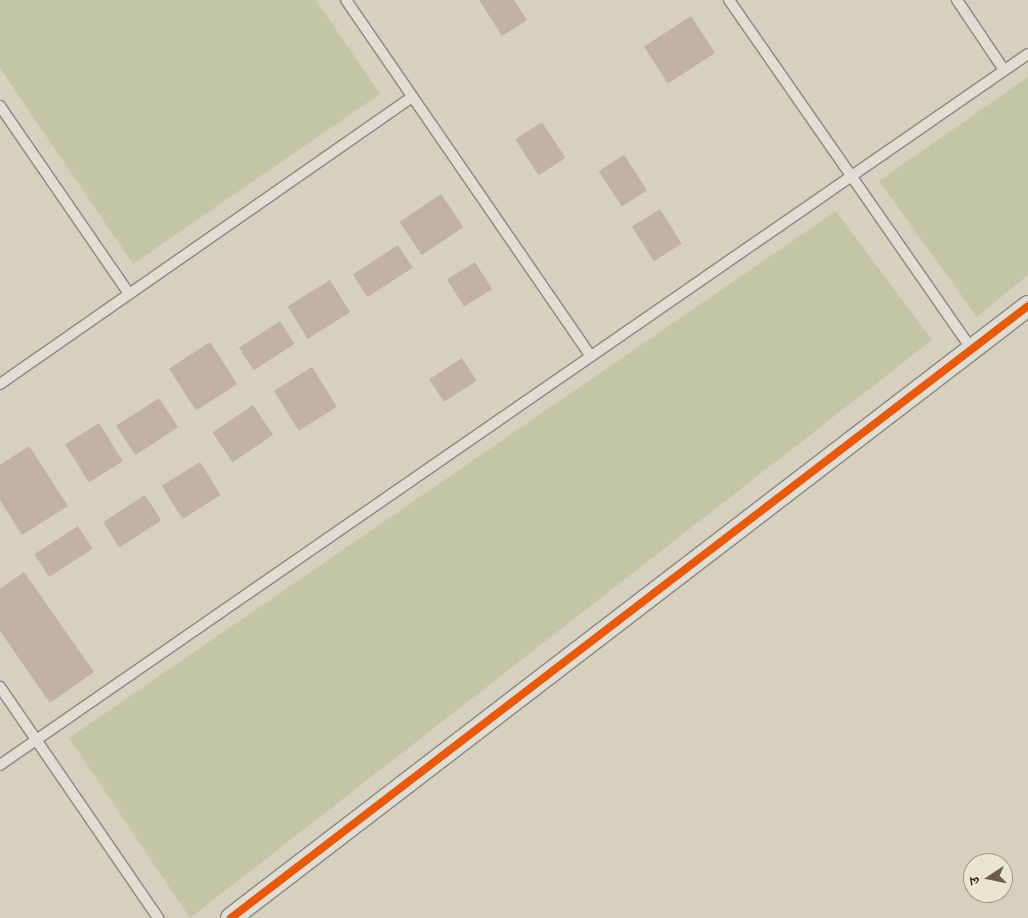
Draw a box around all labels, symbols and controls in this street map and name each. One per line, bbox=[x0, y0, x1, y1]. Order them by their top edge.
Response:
north arrow bbox=[963, 853, 1013, 903]
text: उ bbox=[964, 875, 985, 886]

